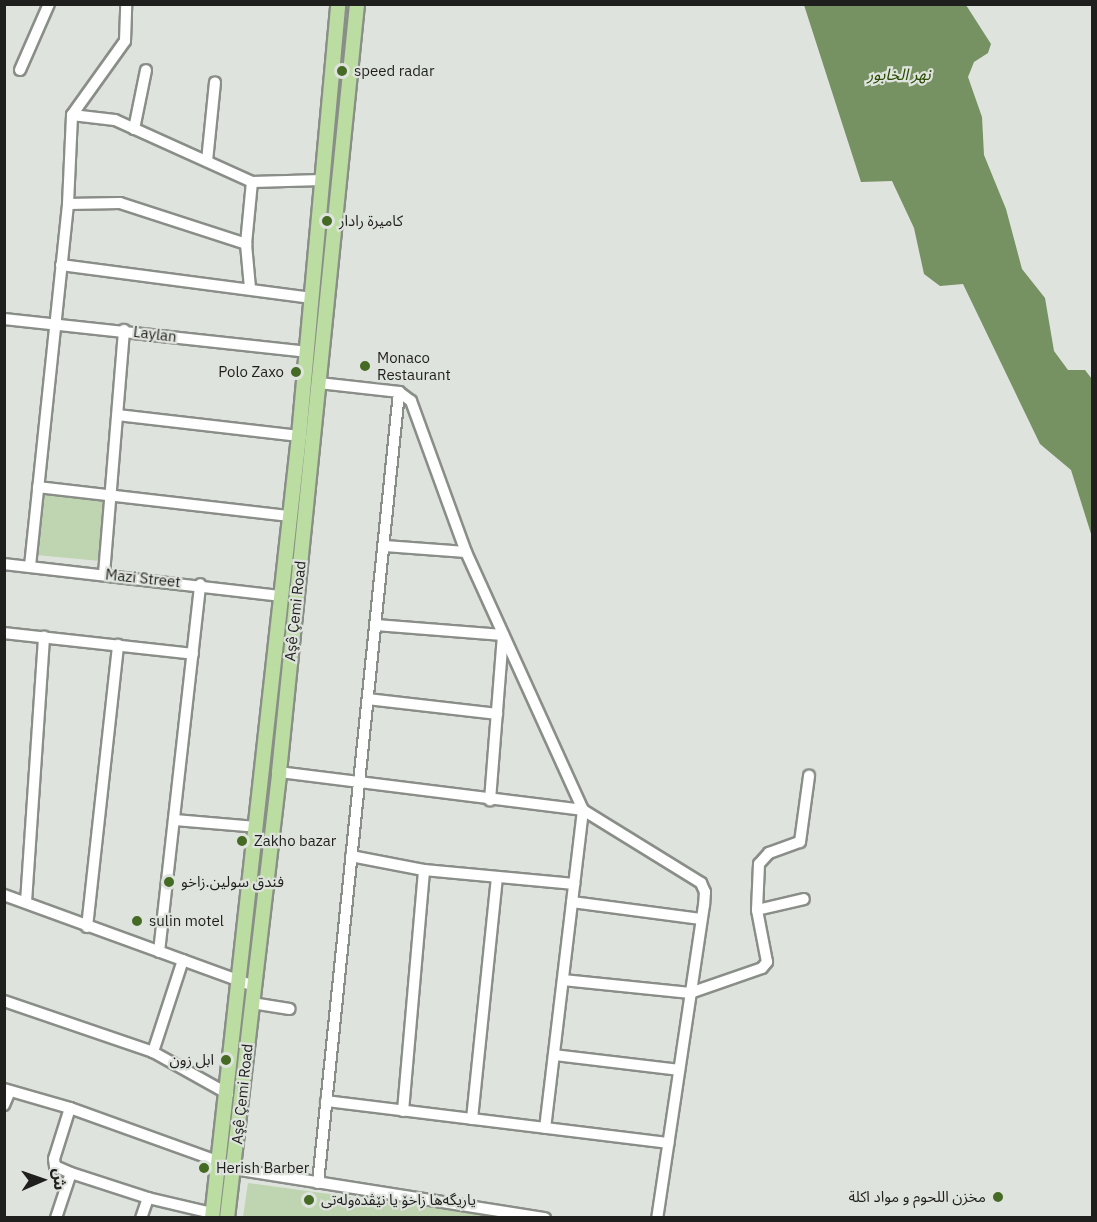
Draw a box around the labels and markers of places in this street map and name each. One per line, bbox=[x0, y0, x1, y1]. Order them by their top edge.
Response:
place label: speed radar bbox=[354, 62, 434, 80]
marker: speed radar bbox=[335, 64, 349, 78]
place label: كاميرة رادار bbox=[339, 212, 403, 230]
marker: كاميرة رادار bbox=[320, 214, 334, 228]
place label: Monaco Restaurant bbox=[377, 348, 451, 383]
marker: Monaco Restaurant bbox=[358, 359, 372, 373]
place label: Polo Zaxo bbox=[218, 363, 284, 381]
marker: Polo Zaxo bbox=[289, 365, 303, 379]
place label: Zakho bazar bbox=[254, 832, 336, 850]
marker: Zakho bazar bbox=[235, 834, 249, 848]
place label: فندق سولين.زاخو bbox=[181, 873, 284, 891]
marker: فندق سولين.زاخو bbox=[162, 875, 176, 889]
place label: sulin motel bbox=[149, 912, 224, 930]
marker: sulin motel bbox=[130, 914, 144, 928]
place label: ابل زون bbox=[169, 1051, 214, 1069]
marker: ابل زون bbox=[219, 1053, 233, 1067]
place label: Herish Barber bbox=[216, 1159, 309, 1177]
marker: Herish Barber bbox=[197, 1161, 211, 1175]
place label: مخزن اللحوم و مواد اكلة bbox=[848, 1188, 986, 1206]
marker: مخزن اللحوم و مواد اكلة bbox=[991, 1190, 1005, 1204]
place label: یاریگه‌ها زاخۆ یا نێڤده‌وله‌تی bbox=[321, 1191, 476, 1209]
marker: یاریگه‌ها زاخۆ یا نێڤده‌وله‌تی bbox=[302, 1193, 316, 1207]

